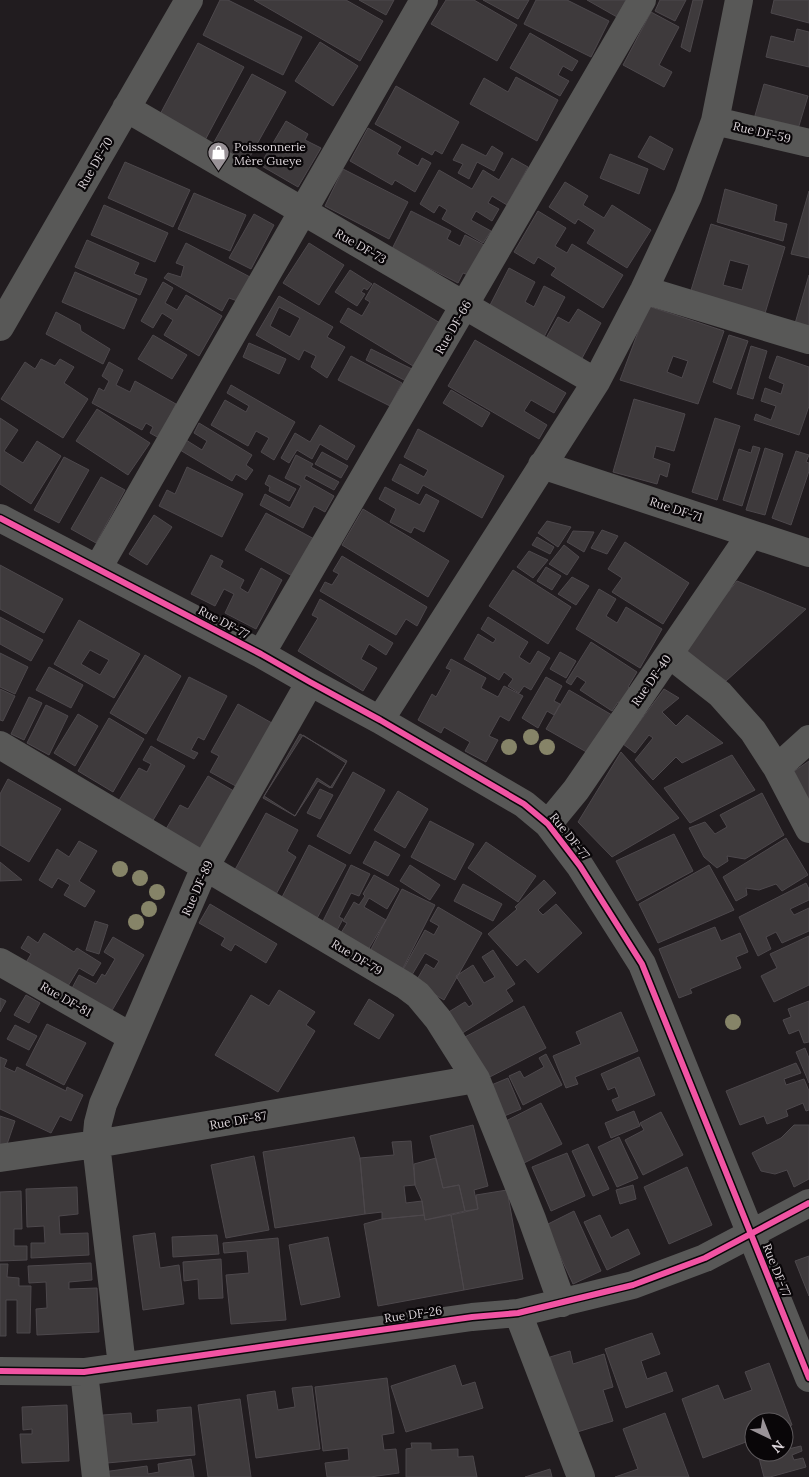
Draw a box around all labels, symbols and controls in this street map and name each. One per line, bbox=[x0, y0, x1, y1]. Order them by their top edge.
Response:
street label: Rue DF-59 bbox=[732, 118, 792, 146]
street label: Rue DF-70 bbox=[74, 134, 116, 192]
place label: Poissonnerie Mère Gueye bbox=[234, 139, 306, 168]
shop icon: Poissonnerie Mère Gueye bbox=[206, 141, 230, 172]
street label: Rue DF-73 bbox=[333, 225, 390, 267]
street label: Rue DF-66 bbox=[432, 298, 474, 356]
street label: Rue DF-71 bbox=[648, 493, 704, 525]
street label: Rue DF-77 bbox=[196, 602, 253, 642]
street label: Rue DF-40 bbox=[628, 651, 674, 709]
street label: Rue DF-77 bbox=[547, 810, 594, 863]
street label: Rue DF-89 bbox=[178, 858, 216, 918]
street label: Rue DF-79 bbox=[329, 936, 385, 978]
street label: Rue DF-81 bbox=[38, 978, 94, 1020]
street label: Rue DF-87 bbox=[208, 1108, 268, 1132]
street label: Rue DF-77 bbox=[760, 1241, 795, 1299]
street label: Rue DF-26 bbox=[383, 1303, 443, 1325]
north arrow bbox=[744, 1412, 794, 1462]
text: N bbox=[768, 1436, 788, 1457]

